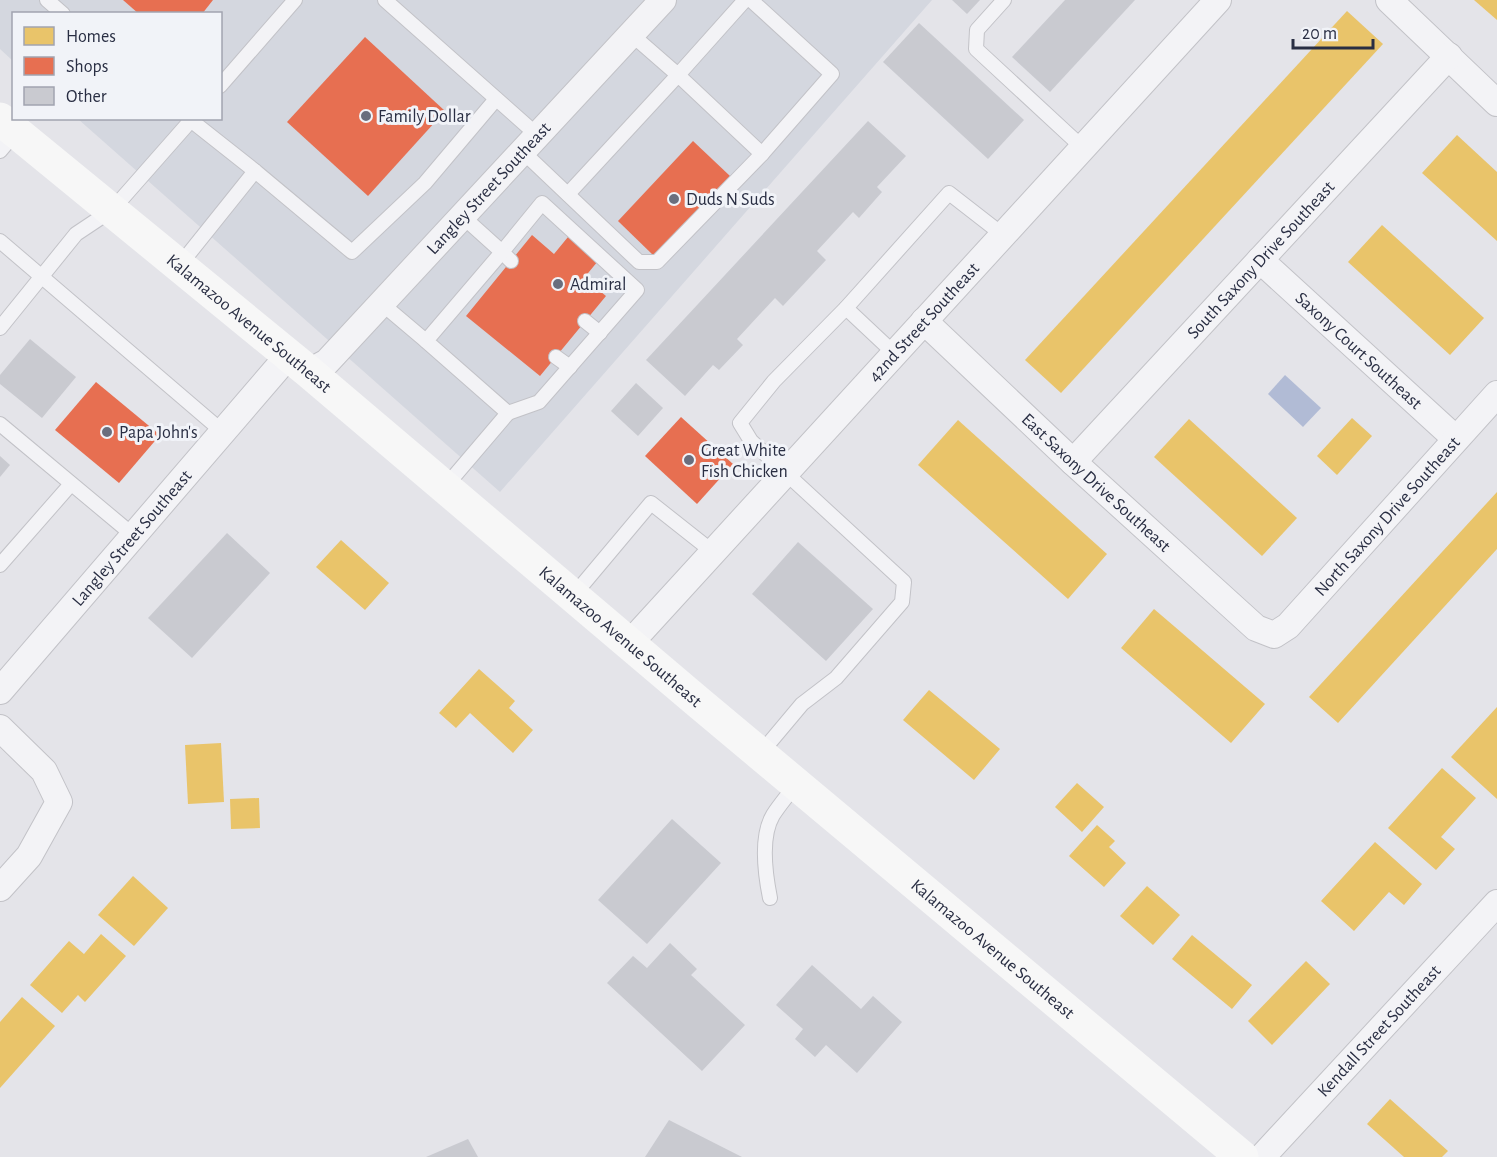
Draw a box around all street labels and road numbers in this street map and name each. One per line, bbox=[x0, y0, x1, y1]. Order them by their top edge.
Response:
street label: Langley Street Southeast bbox=[424, 119, 555, 258]
street label: South Saxony Drive Southeast bbox=[1184, 178, 1339, 342]
street label: Kalamazoo Avenue Southeast bbox=[163, 251, 334, 397]
street label: 42nd Street Southeast bbox=[866, 259, 983, 386]
street label: Saxony Court Southeast bbox=[1292, 289, 1425, 413]
street label: East Saxony Drive Southeast bbox=[1018, 410, 1174, 556]
street label: North Saxony Drive Southeast bbox=[1311, 433, 1464, 600]
street label: Langley Street Southeast bbox=[69, 467, 196, 610]
street label: Kalamazoo Avenue Southeast bbox=[535, 563, 705, 711]
street label: Kalamazoo Avenue Southeast bbox=[907, 876, 1078, 1023]
street label: Kendall Street Southeast bbox=[1314, 962, 1445, 1101]

